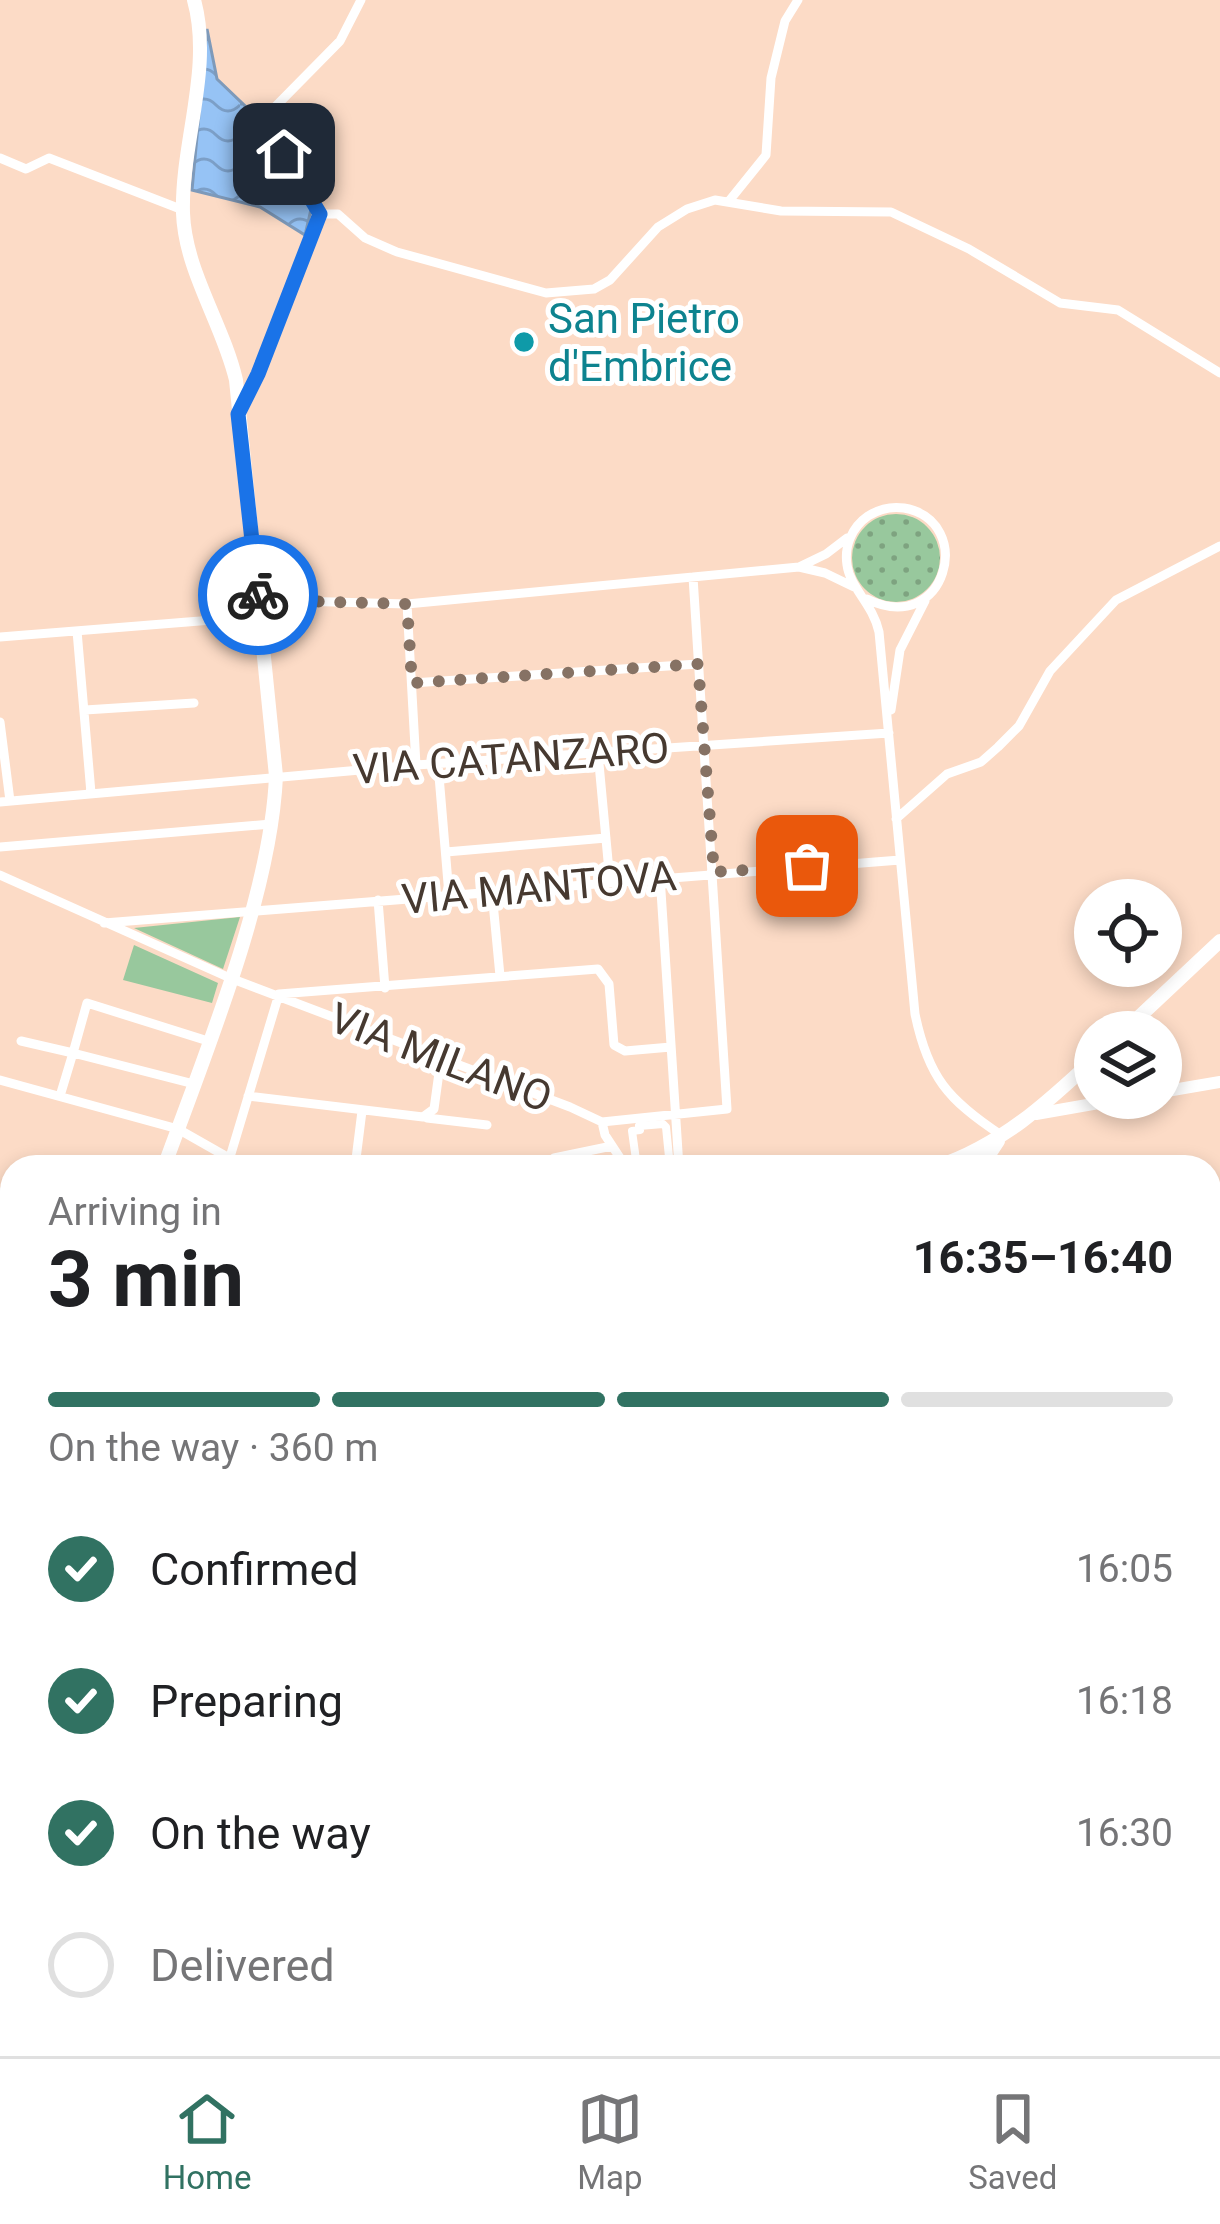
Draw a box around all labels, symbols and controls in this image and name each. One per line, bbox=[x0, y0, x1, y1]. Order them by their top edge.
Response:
pin bbox=[233, 103, 335, 205]
icon: home bbox=[251, 121, 317, 187]
place label: San Pietro d'Embrice bbox=[548, 294, 740, 391]
marker: San Pietro d'Embrice bbox=[511, 329, 537, 355]
courier bbox=[198, 535, 318, 655]
icon: bike bbox=[225, 562, 291, 628]
street label: VIA CATANZARO bbox=[351, 723, 671, 794]
pin bbox=[756, 815, 858, 917]
icon: bag bbox=[774, 833, 840, 899]
street label: VIA MANTOVA bbox=[400, 851, 678, 924]
map controls bbox=[1074, 879, 1182, 1119]
button: locate bbox=[1074, 879, 1182, 987]
street label: VIA MILANO bbox=[323, 993, 559, 1122]
button: layers bbox=[1074, 1011, 1182, 1119]
text: Arriving in bbox=[48, 1189, 222, 1235]
text: 16:35–16:40 bbox=[913, 1231, 1173, 1284]
text: 3 min bbox=[48, 1234, 244, 1325]
text: On the way · 360 m bbox=[48, 1425, 379, 1471]
icon: check bbox=[48, 1536, 114, 1602]
text: Confirmed bbox=[150, 1543, 359, 1596]
text: 16:05 bbox=[1076, 1546, 1173, 1592]
icon: check bbox=[48, 1668, 114, 1734]
text: Preparing bbox=[150, 1675, 343, 1728]
text: 16:18 bbox=[1076, 1678, 1173, 1724]
icon: check bbox=[48, 1800, 114, 1866]
text: On the way bbox=[150, 1807, 371, 1860]
text: 16:30 bbox=[1076, 1810, 1173, 1856]
text: Delivered bbox=[150, 1939, 335, 1992]
tab: Home bbox=[163, 2086, 251, 2197]
tab: Map bbox=[577, 2086, 643, 2197]
tab: Saved bbox=[968, 2086, 1057, 2197]

